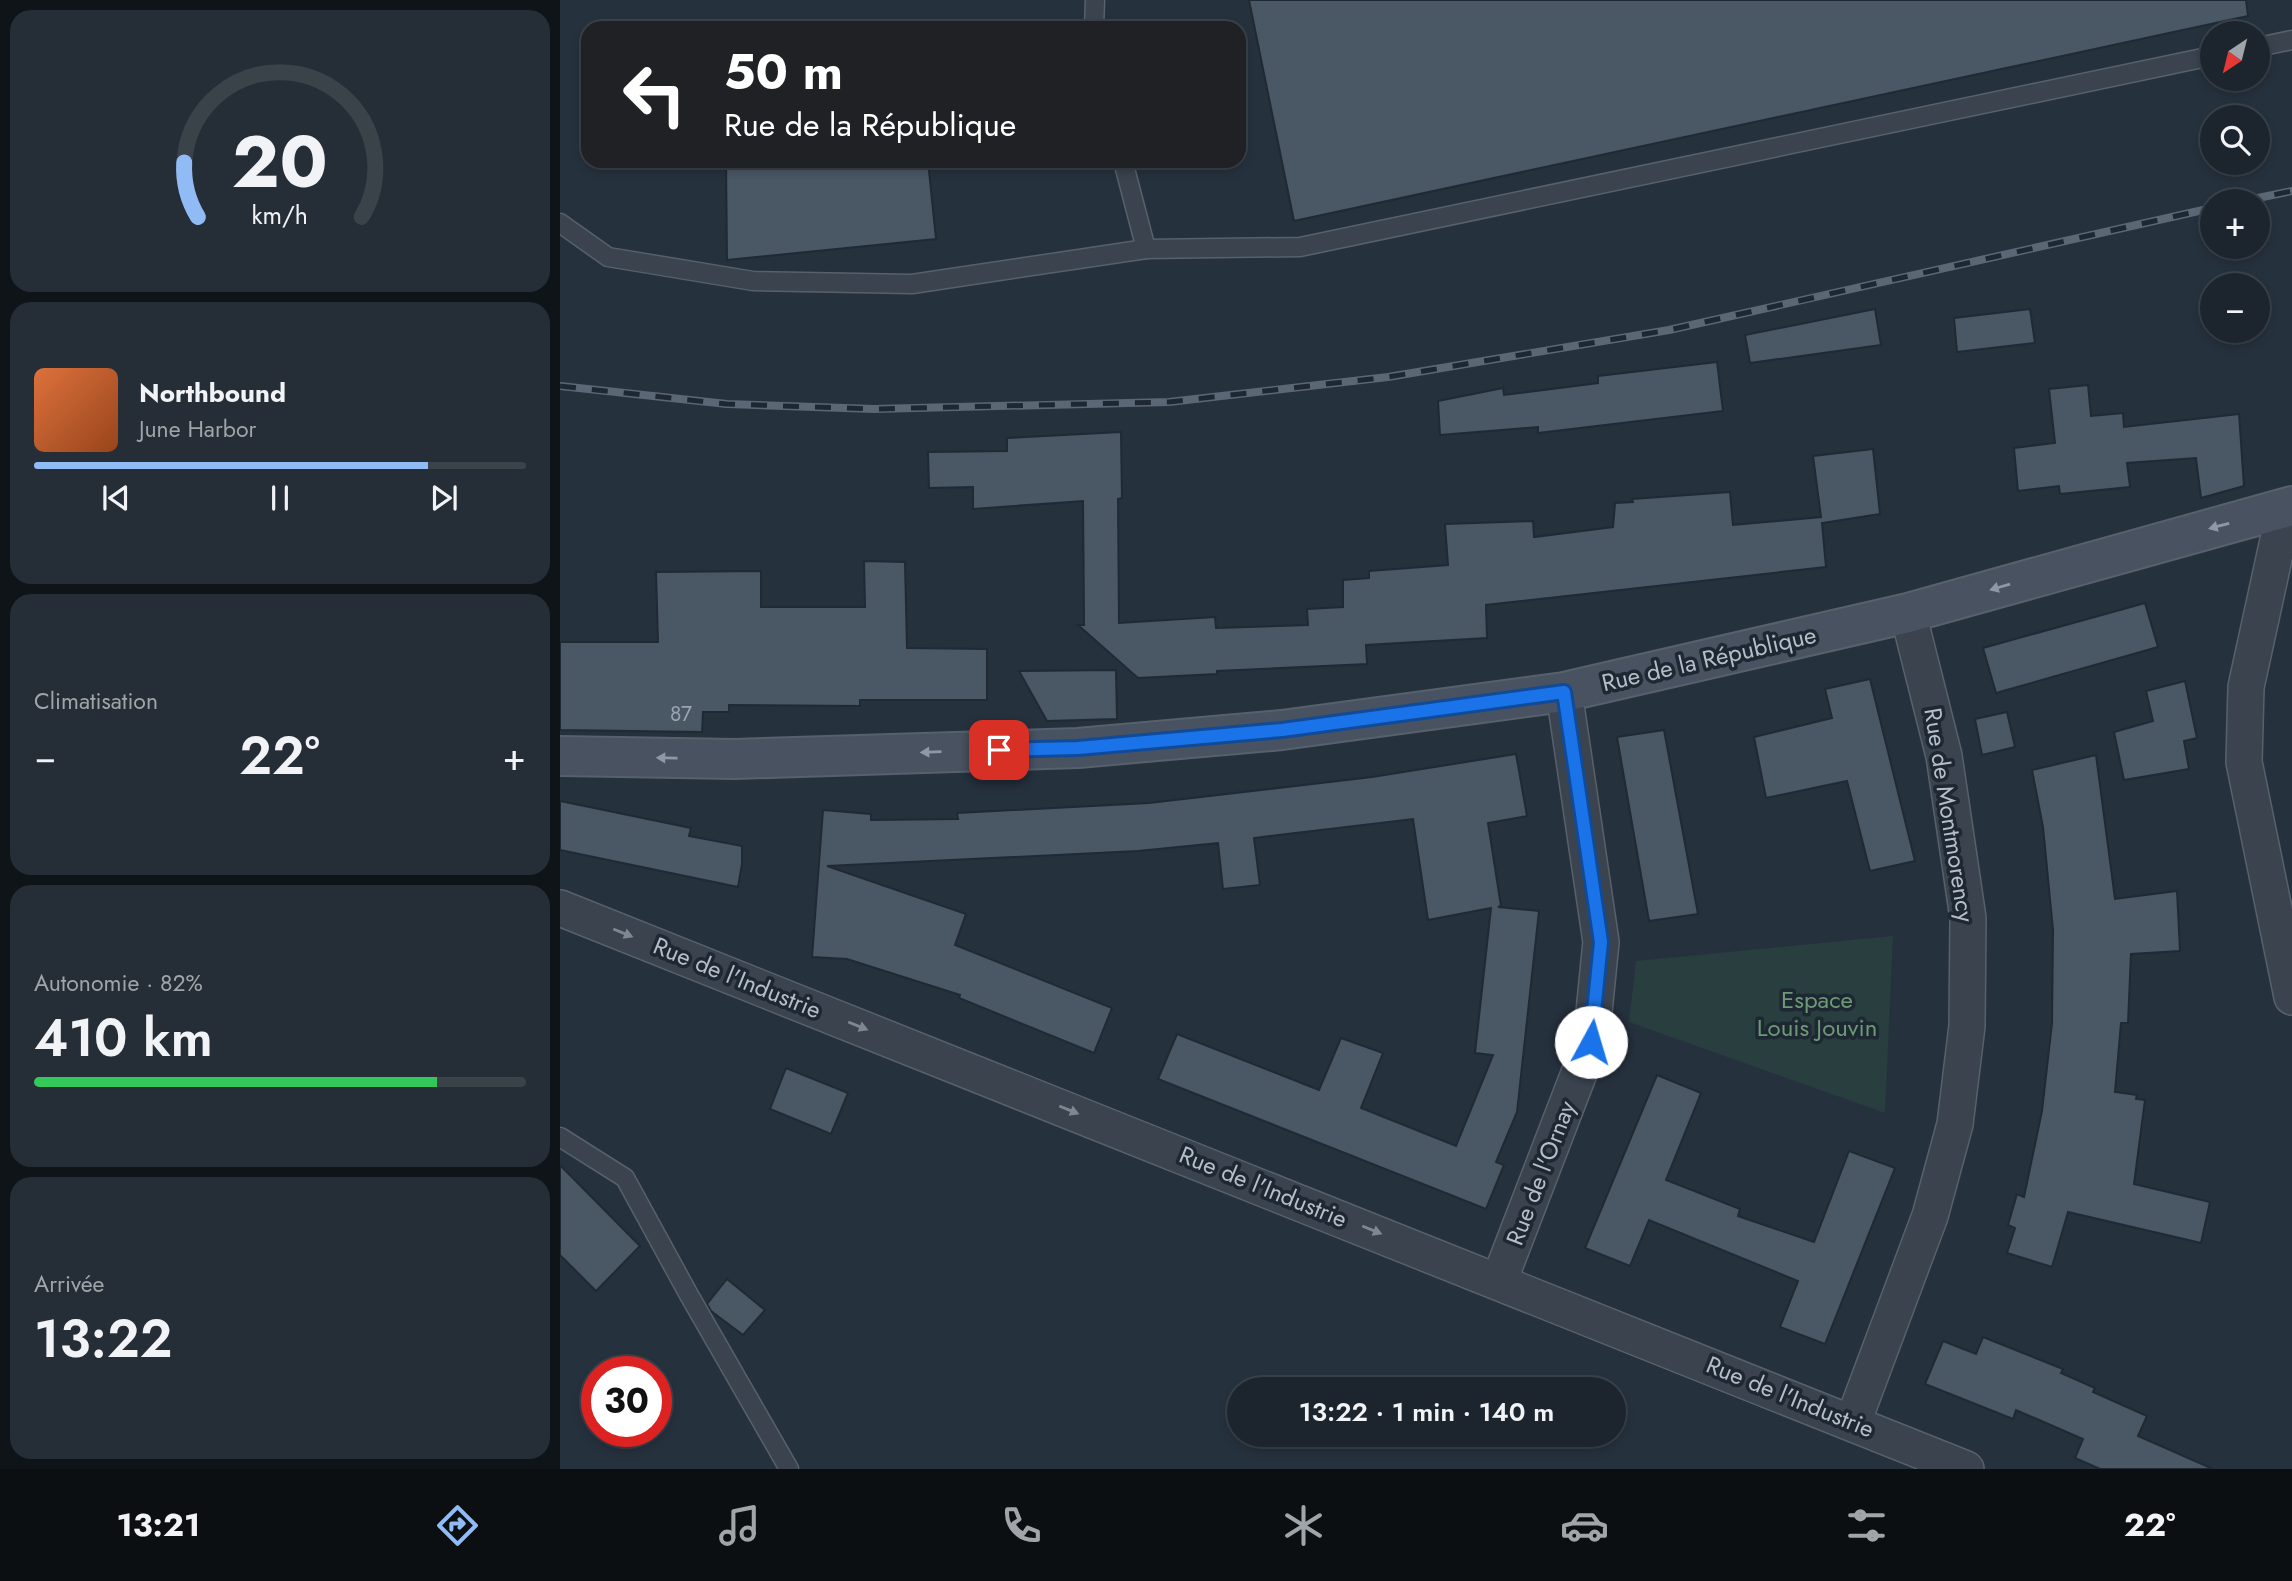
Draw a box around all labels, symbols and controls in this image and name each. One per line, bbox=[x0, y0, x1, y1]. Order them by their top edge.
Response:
north arrow bbox=[2200, 21, 2270, 91]
map controls bbox=[2200, 21, 2270, 343]
text: 50 m bbox=[724, 37, 843, 107]
icon: left bbox=[609, 49, 700, 140]
text: Rue de la République bbox=[724, 102, 1016, 148]
button: search bbox=[2200, 105, 2270, 175]
text: 20 bbox=[232, 109, 328, 214]
button: + bbox=[2200, 189, 2270, 259]
text: km/h bbox=[252, 197, 308, 233]
button: − bbox=[2200, 273, 2270, 343]
text: Northbound bbox=[139, 374, 286, 412]
text: June Harbor bbox=[139, 412, 256, 446]
icon: previous bbox=[97, 479, 135, 517]
icon: pause bbox=[261, 479, 299, 517]
icon: next bbox=[425, 479, 463, 517]
one-way arrow bbox=[2208, 521, 2230, 532]
one-way arrow bbox=[1988, 582, 2010, 593]
street label: Rue de la République bbox=[1598, 617, 1820, 700]
text: Climatisation bbox=[34, 684, 158, 718]
house number: 87 bbox=[670, 699, 692, 729]
street label: Rue de Montmorency bbox=[1915, 705, 1984, 925]
text: 22° bbox=[239, 718, 320, 794]
pin bbox=[969, 720, 1029, 780]
text: − bbox=[34, 729, 56, 784]
text: + bbox=[503, 729, 526, 784]
icon: arrive bbox=[980, 731, 1018, 769]
one-way arrow bbox=[919, 747, 941, 758]
one-way arrow bbox=[655, 752, 677, 763]
one-way arrow bbox=[613, 927, 634, 938]
street label: Rue de l'Industrie bbox=[648, 928, 826, 1027]
text: Autonomie · 82% bbox=[34, 966, 203, 1000]
park label: Espace Louis Jouvin bbox=[1757, 982, 1877, 1045]
text: 410 km bbox=[34, 1000, 213, 1076]
position arrow bbox=[1554, 1005, 1628, 1079]
one-way arrow bbox=[847, 1020, 868, 1031]
street label: Rue de l'Ornay bbox=[1497, 1095, 1584, 1250]
one-way arrow bbox=[1059, 1104, 1080, 1115]
street label: Rue de l'Industrie bbox=[1174, 1137, 1352, 1236]
one-way arrow bbox=[1361, 1225, 1382, 1236]
text: Arrivée bbox=[34, 1267, 104, 1301]
text: 13:22 bbox=[34, 1301, 172, 1377]
street label: Rue de l'Industrie bbox=[1701, 1347, 1879, 1446]
speed limit sign: 30 bbox=[581, 1356, 672, 1447]
text: 13:22 · 1 min · 140 m bbox=[1299, 1393, 1554, 1431]
icon: directions bbox=[433, 1501, 482, 1550]
icon: music bbox=[715, 1501, 764, 1550]
icon: phone bbox=[997, 1501, 1046, 1550]
icon: climate bbox=[1279, 1501, 1328, 1550]
icon: car bbox=[1560, 1501, 1609, 1550]
icon: filters bbox=[1842, 1501, 1891, 1550]
text: 13:21 bbox=[116, 1502, 200, 1548]
text: 22° bbox=[2124, 1502, 2176, 1548]

